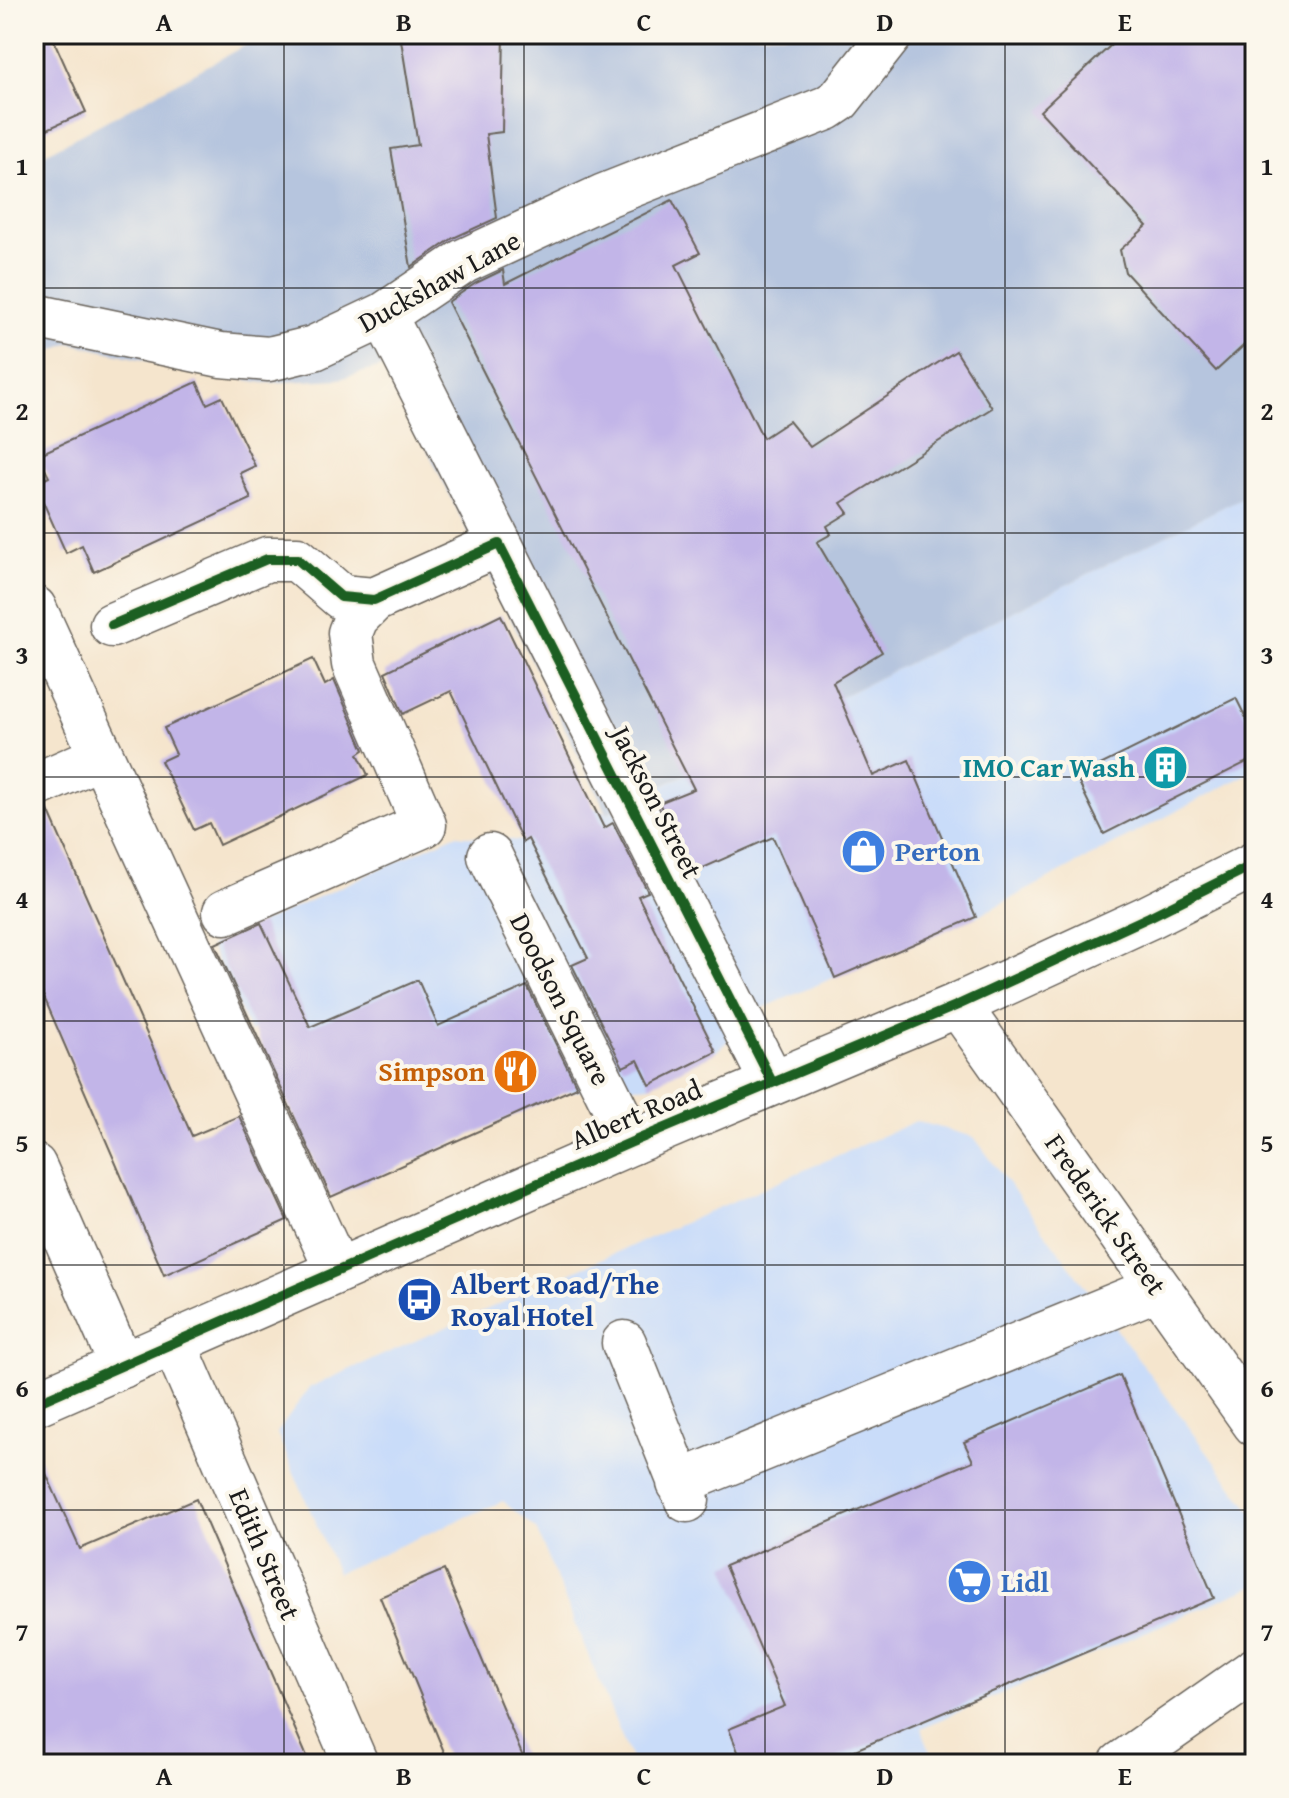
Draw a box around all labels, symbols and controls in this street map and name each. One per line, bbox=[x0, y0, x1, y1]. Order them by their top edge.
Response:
text: A bbox=[156, 2, 173, 41]
text: B bbox=[396, 2, 412, 41]
text: C bbox=[637, 2, 651, 41]
text: D bbox=[877, 2, 893, 41]
text: E bbox=[1118, 2, 1132, 41]
text: 1 bbox=[15, 146, 29, 185]
text: 1 bbox=[1260, 146, 1274, 185]
street label: Duckshaw Lane bbox=[350, 219, 527, 342]
text: 2 bbox=[15, 391, 29, 430]
text: 2 bbox=[1260, 391, 1274, 430]
text: 3 bbox=[15, 635, 29, 674]
text: 3 bbox=[1260, 635, 1274, 674]
street label: Jackson Street bbox=[600, 716, 714, 885]
building icon: IMO Car Wash bbox=[1142, 743, 1190, 791]
place label: IMO Car Wash bbox=[963, 746, 1135, 787]
shop icon: Perton bbox=[840, 827, 888, 875]
place label: Perton bbox=[895, 830, 980, 871]
text: 4 bbox=[15, 879, 29, 918]
text: 4 bbox=[1260, 879, 1274, 918]
street label: Doodson Square bbox=[500, 905, 623, 1092]
restaurant icon: Simpson bbox=[492, 1047, 540, 1095]
place label: Simpson bbox=[378, 1050, 485, 1091]
street label: Albert Road bbox=[564, 1068, 708, 1159]
text: 5 bbox=[15, 1123, 29, 1162]
text: 5 bbox=[1260, 1123, 1274, 1162]
street label: Frederick Street bbox=[1036, 1125, 1177, 1303]
place label: Albert Road/The Royal Hotel bbox=[451, 1263, 659, 1336]
bus stop icon: Albert Road/The Royal Hotel bbox=[396, 1276, 444, 1324]
text: 6 bbox=[15, 1368, 29, 1407]
text: 6 bbox=[1260, 1368, 1274, 1407]
street label: Edith Street bbox=[219, 1482, 312, 1626]
supermarket icon: Lidl bbox=[946, 1558, 994, 1606]
place label: Lidl bbox=[1001, 1561, 1049, 1602]
text: 7 bbox=[15, 1612, 29, 1651]
text: 7 bbox=[1260, 1612, 1274, 1651]
text: A bbox=[156, 1756, 173, 1795]
text: B bbox=[396, 1756, 412, 1795]
text: C bbox=[637, 1756, 651, 1795]
text: D bbox=[877, 1756, 893, 1795]
text: E bbox=[1118, 1756, 1132, 1795]

